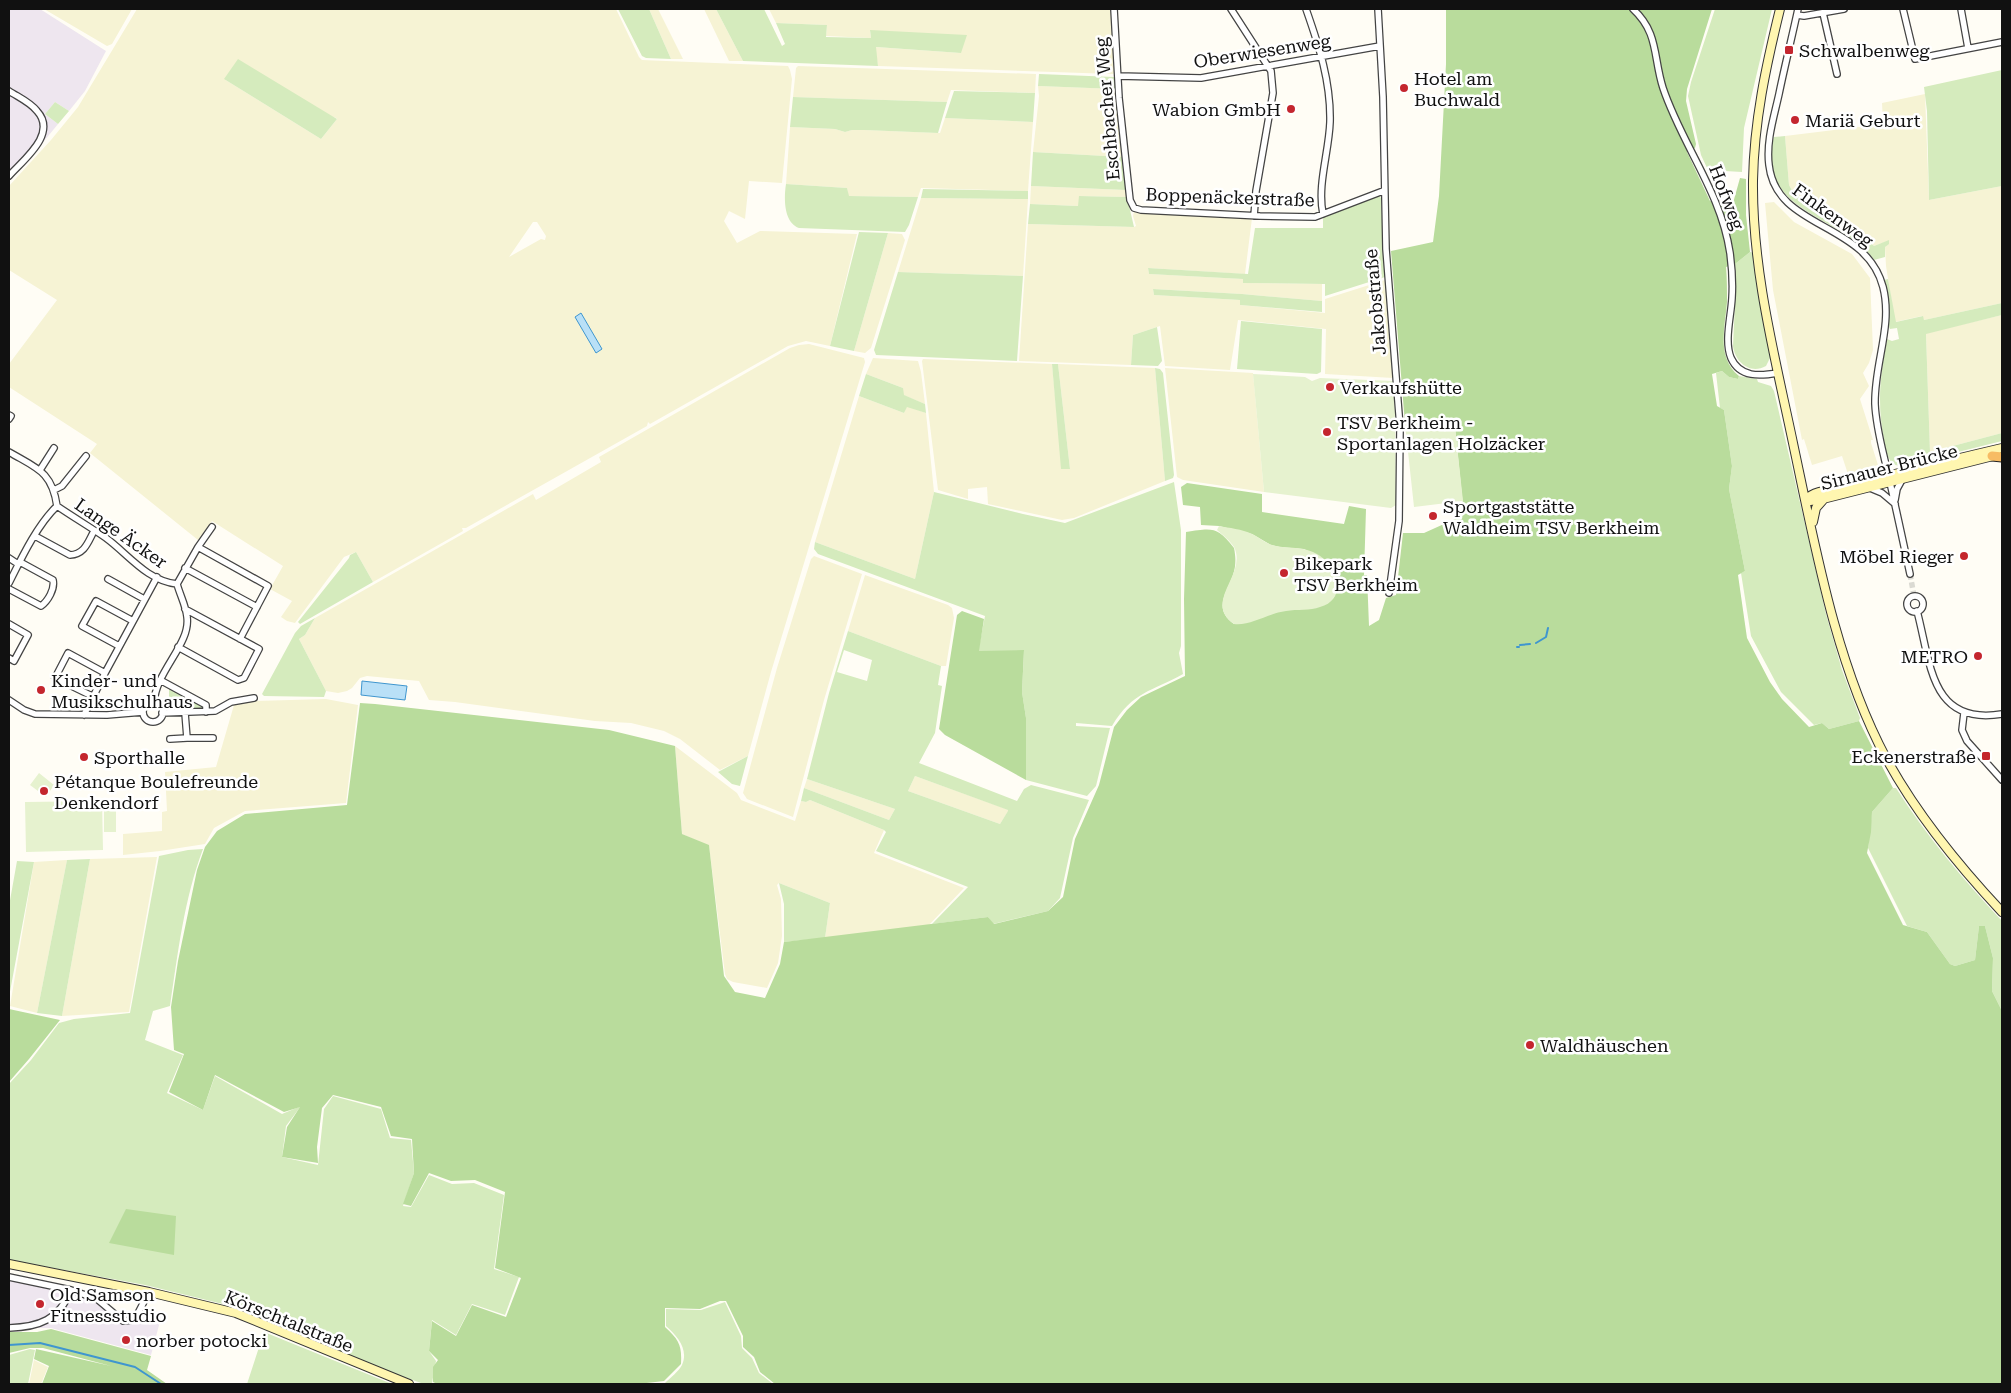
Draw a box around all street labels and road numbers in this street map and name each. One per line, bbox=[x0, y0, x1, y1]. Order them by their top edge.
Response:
street label: Oberwiesenweg bbox=[1192, 30, 1333, 72]
street label: Eschbacher Weg bbox=[1090, 36, 1124, 181]
street label: Hofweg bbox=[1705, 162, 1749, 233]
street label: Finkenweg bbox=[1789, 179, 1878, 252]
street label: Boppenäckerstraße bbox=[1145, 184, 1315, 210]
street label: Jakobstraße bbox=[1360, 248, 1390, 356]
street label: Sirnauer Brücke bbox=[1818, 440, 1960, 494]
street label: Lange Äcker bbox=[71, 494, 171, 572]
street label: Körschtalstraße bbox=[222, 1286, 356, 1356]

